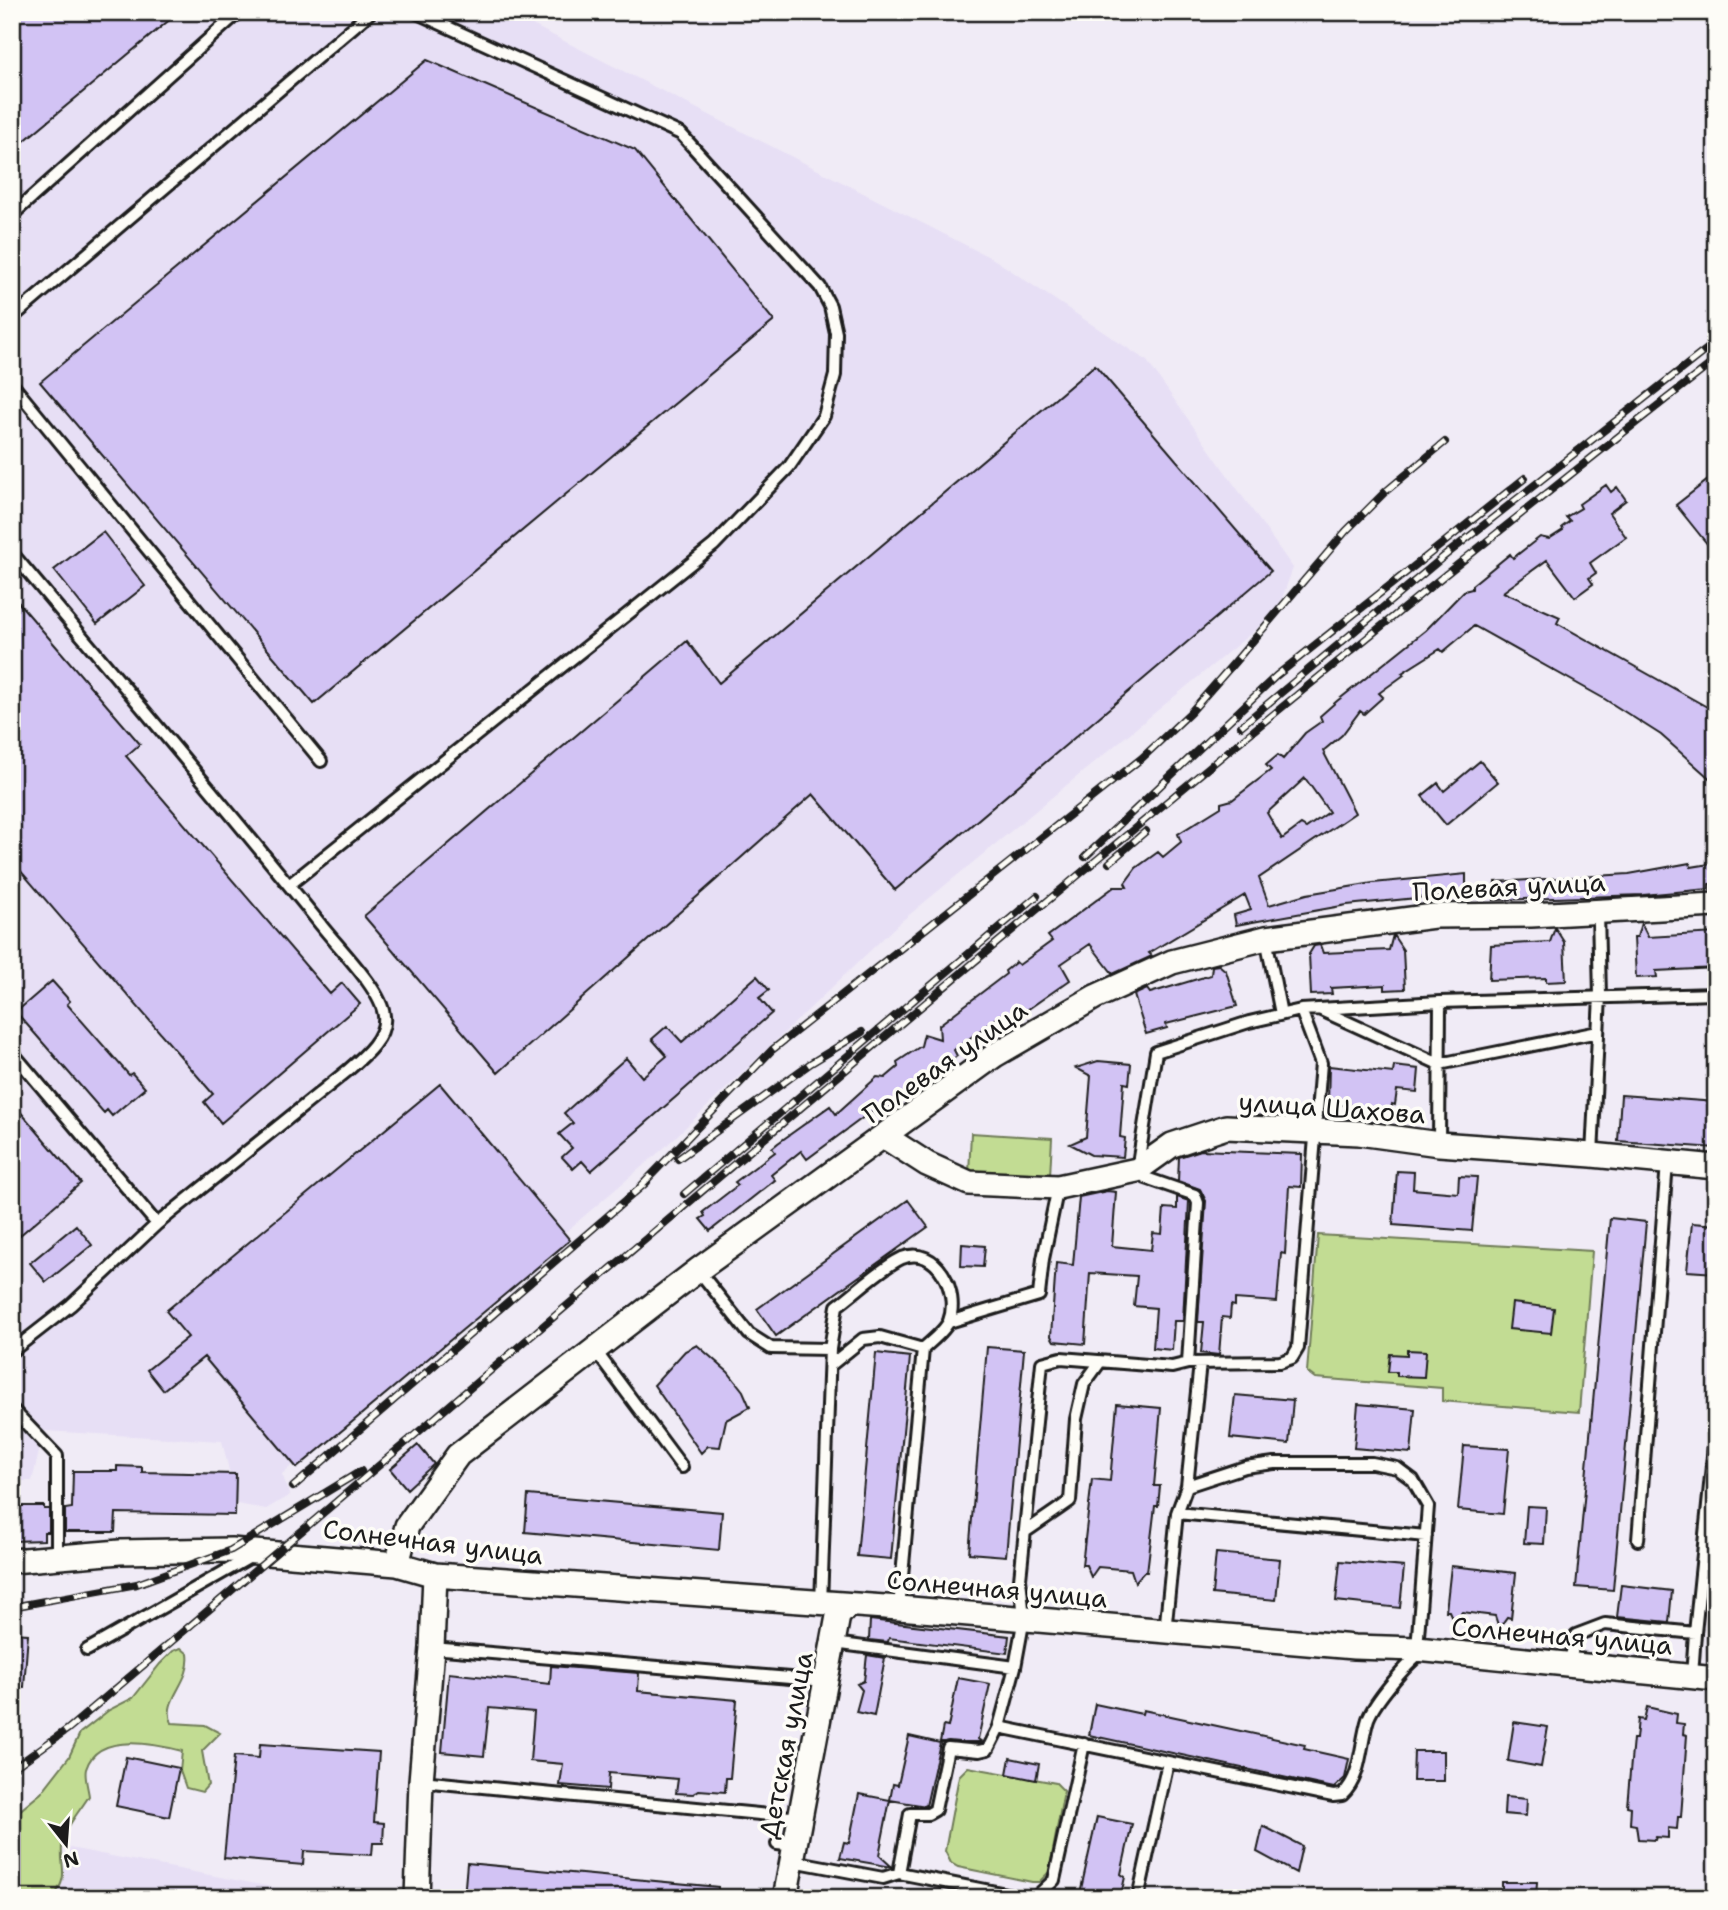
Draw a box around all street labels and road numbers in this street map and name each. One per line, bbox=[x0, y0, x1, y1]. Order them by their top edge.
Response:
street label: Полевая улица bbox=[1412, 864, 1606, 909]
street label: Полевая улица bbox=[856, 992, 1034, 1131]
street label: улица Шахова bbox=[1238, 1084, 1427, 1131]
street label: Солнечная улица bbox=[321, 1511, 545, 1572]
street label: Солнечная улица bbox=[885, 1561, 1109, 1616]
street label: Солнечная улица bbox=[1450, 1608, 1674, 1663]
street label: Детская улица bbox=[750, 1649, 821, 1841]

